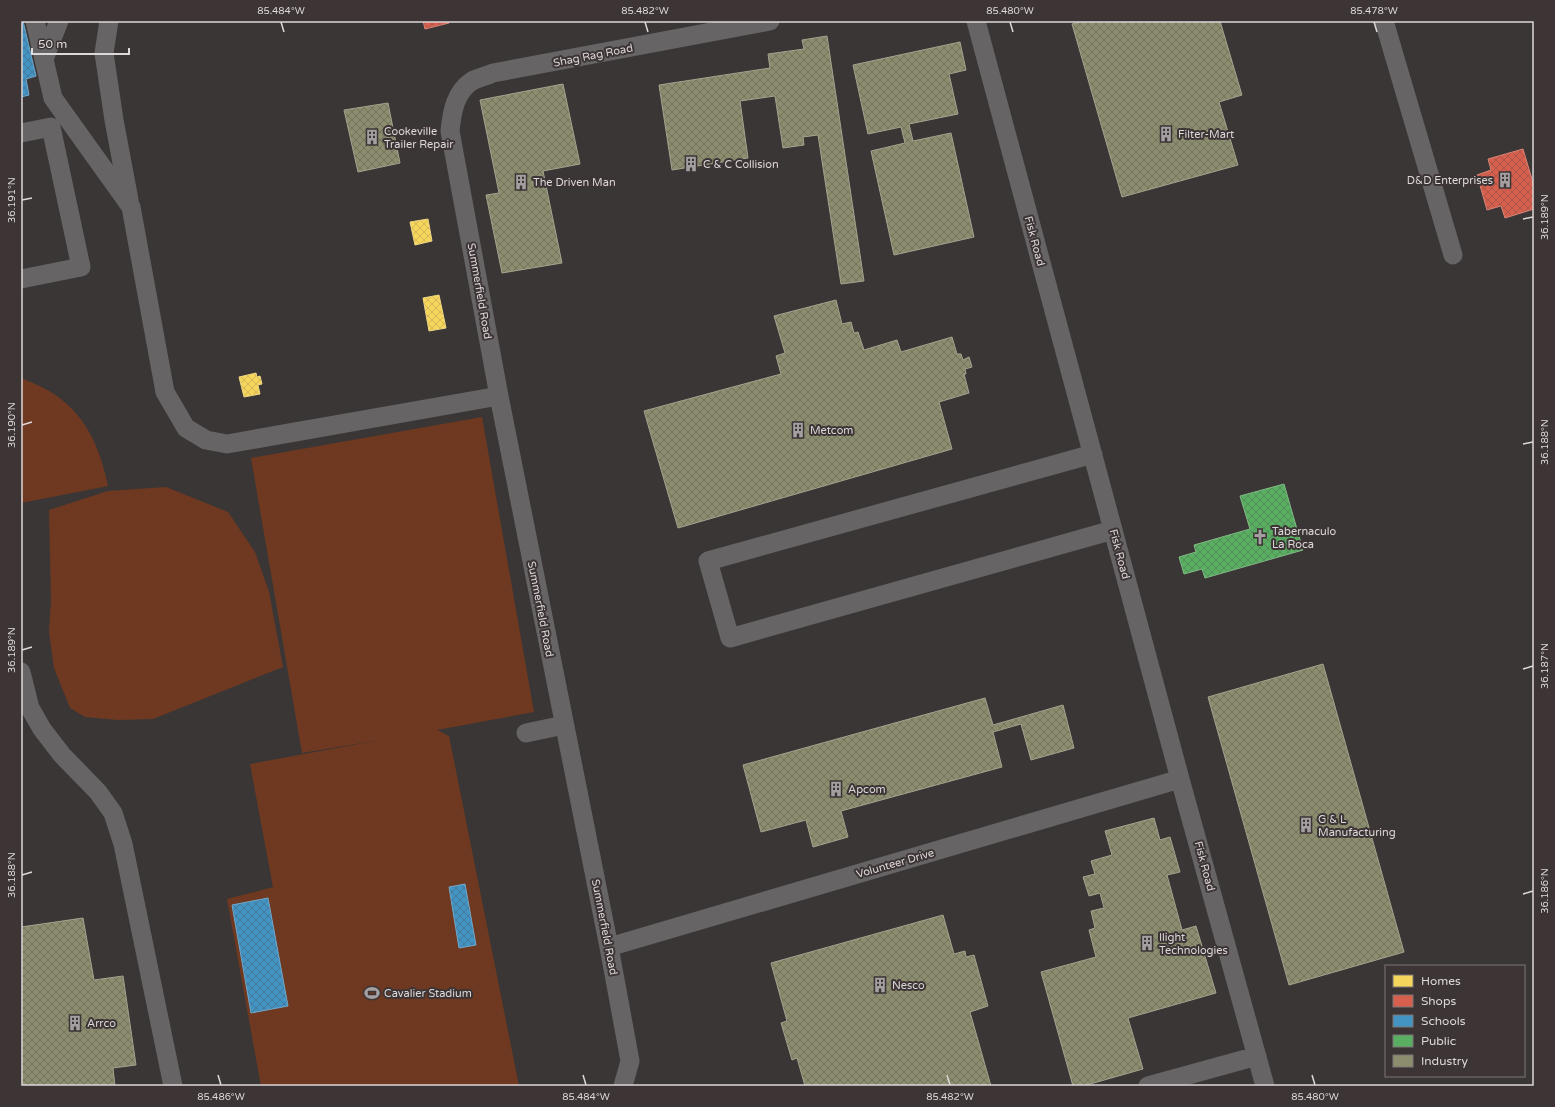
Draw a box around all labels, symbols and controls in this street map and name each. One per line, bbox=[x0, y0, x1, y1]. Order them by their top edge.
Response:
text: 85.484°W bbox=[257, 5, 305, 17]
text: 85.482°W bbox=[621, 5, 669, 17]
text: 85.480°W bbox=[986, 5, 1034, 17]
text: 85.478°W bbox=[1350, 5, 1398, 17]
scale bar bbox=[32, 30, 129, 56]
text: 50 m bbox=[38, 37, 67, 51]
street label: Shag Rag Road bbox=[552, 41, 634, 70]
place label: Cookeville Trailer Repair bbox=[384, 125, 454, 151]
building icon: Filter-Mart bbox=[1157, 125, 1175, 143]
building icon: Cookeville Trailer Repair bbox=[363, 128, 381, 146]
place label: Filter-Mart bbox=[1178, 128, 1234, 141]
building icon: C & C Collision bbox=[682, 155, 700, 173]
place label: C & C Collision bbox=[703, 158, 779, 171]
building icon: D&D Enterprises bbox=[1496, 171, 1514, 189]
building icon: The Driven Man bbox=[512, 173, 530, 191]
place label: D&D Enterprises bbox=[1407, 174, 1493, 187]
place label: The Driven Man bbox=[533, 176, 616, 189]
text: 36.191°N bbox=[6, 177, 18, 223]
text: 36.189°N bbox=[1539, 194, 1551, 240]
street label: Fisk Road bbox=[1022, 215, 1047, 268]
street label: Summerfield Road bbox=[465, 242, 494, 340]
text: 36.190°N bbox=[6, 402, 18, 448]
text: 36.188°N bbox=[1539, 419, 1551, 465]
building icon: Metcom bbox=[789, 421, 807, 439]
place label: Metcom bbox=[810, 424, 853, 437]
place label: Tabernaculo La Roca bbox=[1272, 525, 1337, 551]
street label: Fisk Road bbox=[1107, 528, 1132, 581]
church icon: Tabernaculo La Roca bbox=[1251, 528, 1269, 546]
street label: Summerfield Road bbox=[525, 560, 556, 658]
text: 36.189°N bbox=[6, 627, 18, 673]
text: 36.187°N bbox=[1539, 643, 1551, 689]
building icon: Apcom bbox=[827, 780, 845, 798]
place label: Apcom bbox=[848, 783, 886, 796]
place label: G & L Manufacturing bbox=[1318, 813, 1396, 839]
building icon: G & L Manufacturing bbox=[1297, 816, 1315, 834]
street label: Fisk Road bbox=[1192, 840, 1217, 893]
street label: Volunteer Drive bbox=[855, 846, 936, 881]
text: 36.188°N bbox=[6, 852, 18, 898]
text: 36.186°N bbox=[1539, 868, 1551, 914]
street label: Summerfield Road bbox=[589, 878, 620, 976]
place label: Ilight Technologies bbox=[1159, 931, 1228, 957]
building icon: Ilight Technologies bbox=[1138, 934, 1156, 952]
legend bbox=[1385, 965, 1525, 1077]
text: Homes bbox=[1421, 974, 1461, 988]
building icon: Nesco bbox=[871, 976, 889, 994]
place label: Nesco bbox=[892, 979, 925, 992]
sports icon: Cavalier Stadium bbox=[363, 984, 381, 1002]
place label: Cavalier Stadium bbox=[384, 987, 472, 1000]
text: Shops bbox=[1421, 994, 1456, 1008]
building icon: Arrco bbox=[66, 1014, 84, 1032]
text: Schools bbox=[1421, 1014, 1466, 1028]
place label: Arrco bbox=[87, 1017, 116, 1030]
text: Public bbox=[1421, 1034, 1456, 1048]
text: Industry bbox=[1421, 1054, 1468, 1068]
text: 85.486°W bbox=[197, 1091, 245, 1103]
text: 85.484°W bbox=[562, 1091, 610, 1103]
text: 85.482°W bbox=[926, 1091, 974, 1103]
text: 85.480°W bbox=[1291, 1091, 1339, 1103]

